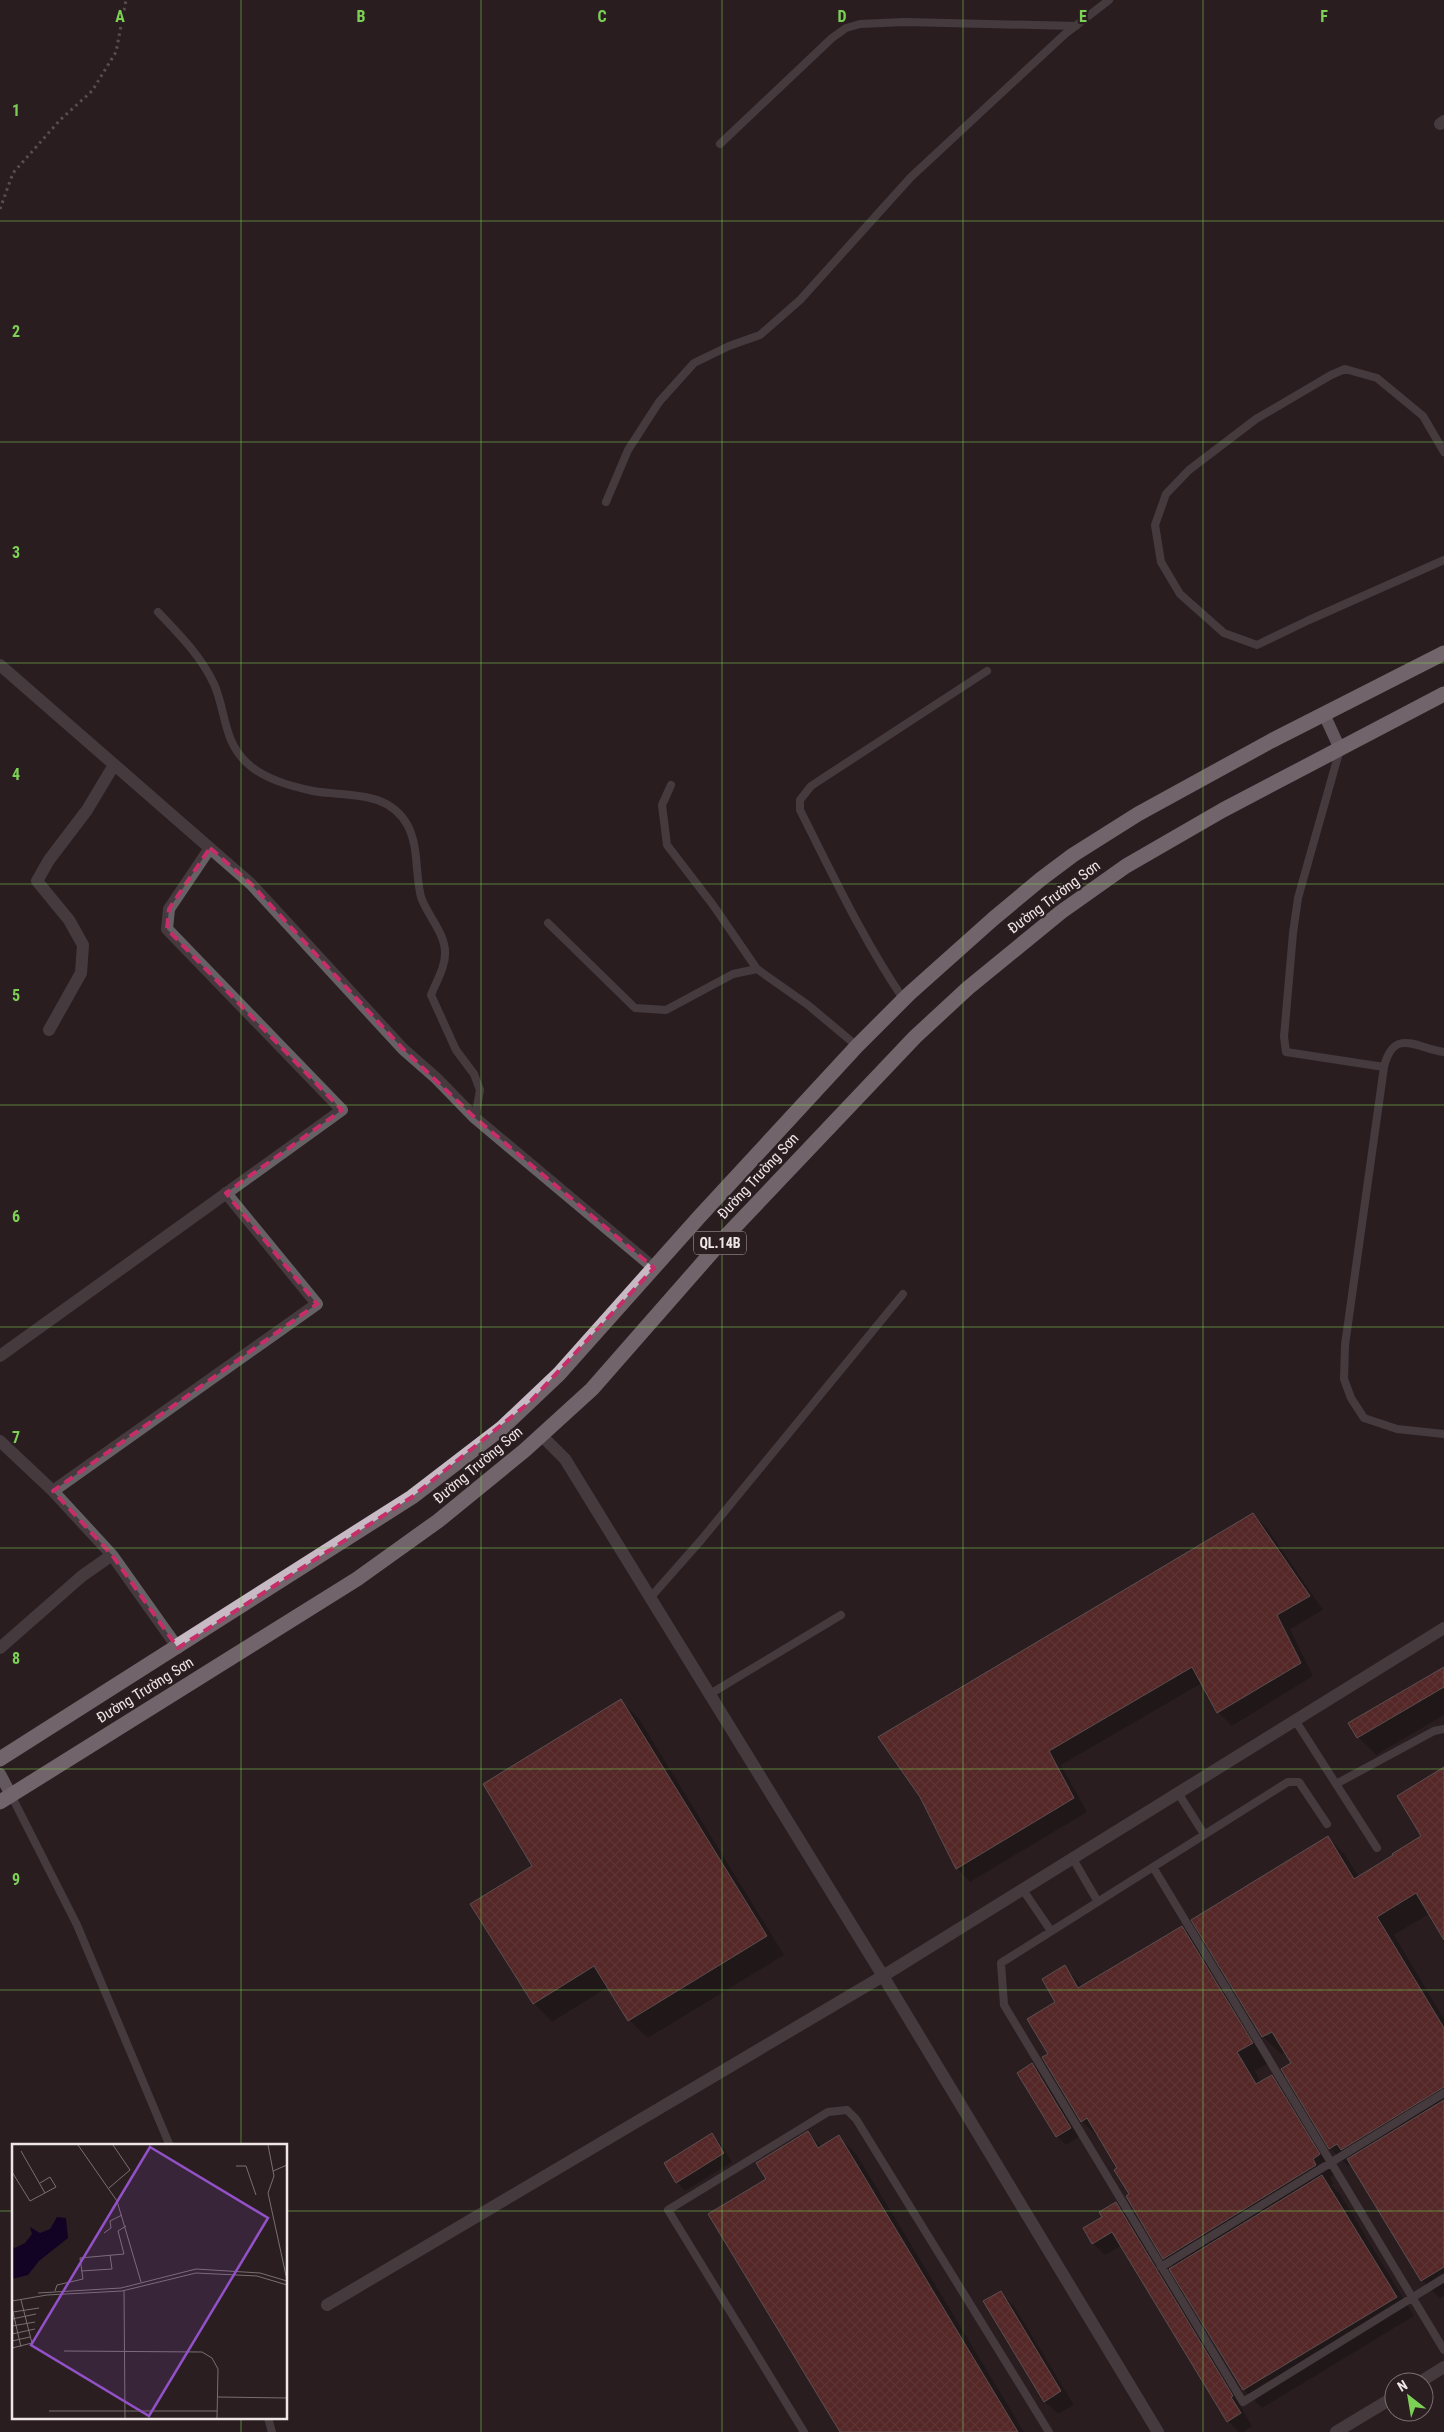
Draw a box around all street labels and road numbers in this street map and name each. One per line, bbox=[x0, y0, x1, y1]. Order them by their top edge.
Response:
street label: Đường Trường Sơn bbox=[1004, 856, 1104, 938]
street label: Đường Trường Sơn bbox=[714, 1129, 802, 1223]
road number: QL.14B bbox=[694, 1232, 746, 1254]
street label: Đường Trường Sơn bbox=[430, 1423, 526, 1507]
street label: Đường Trường Sơn bbox=[93, 1653, 197, 1727]

